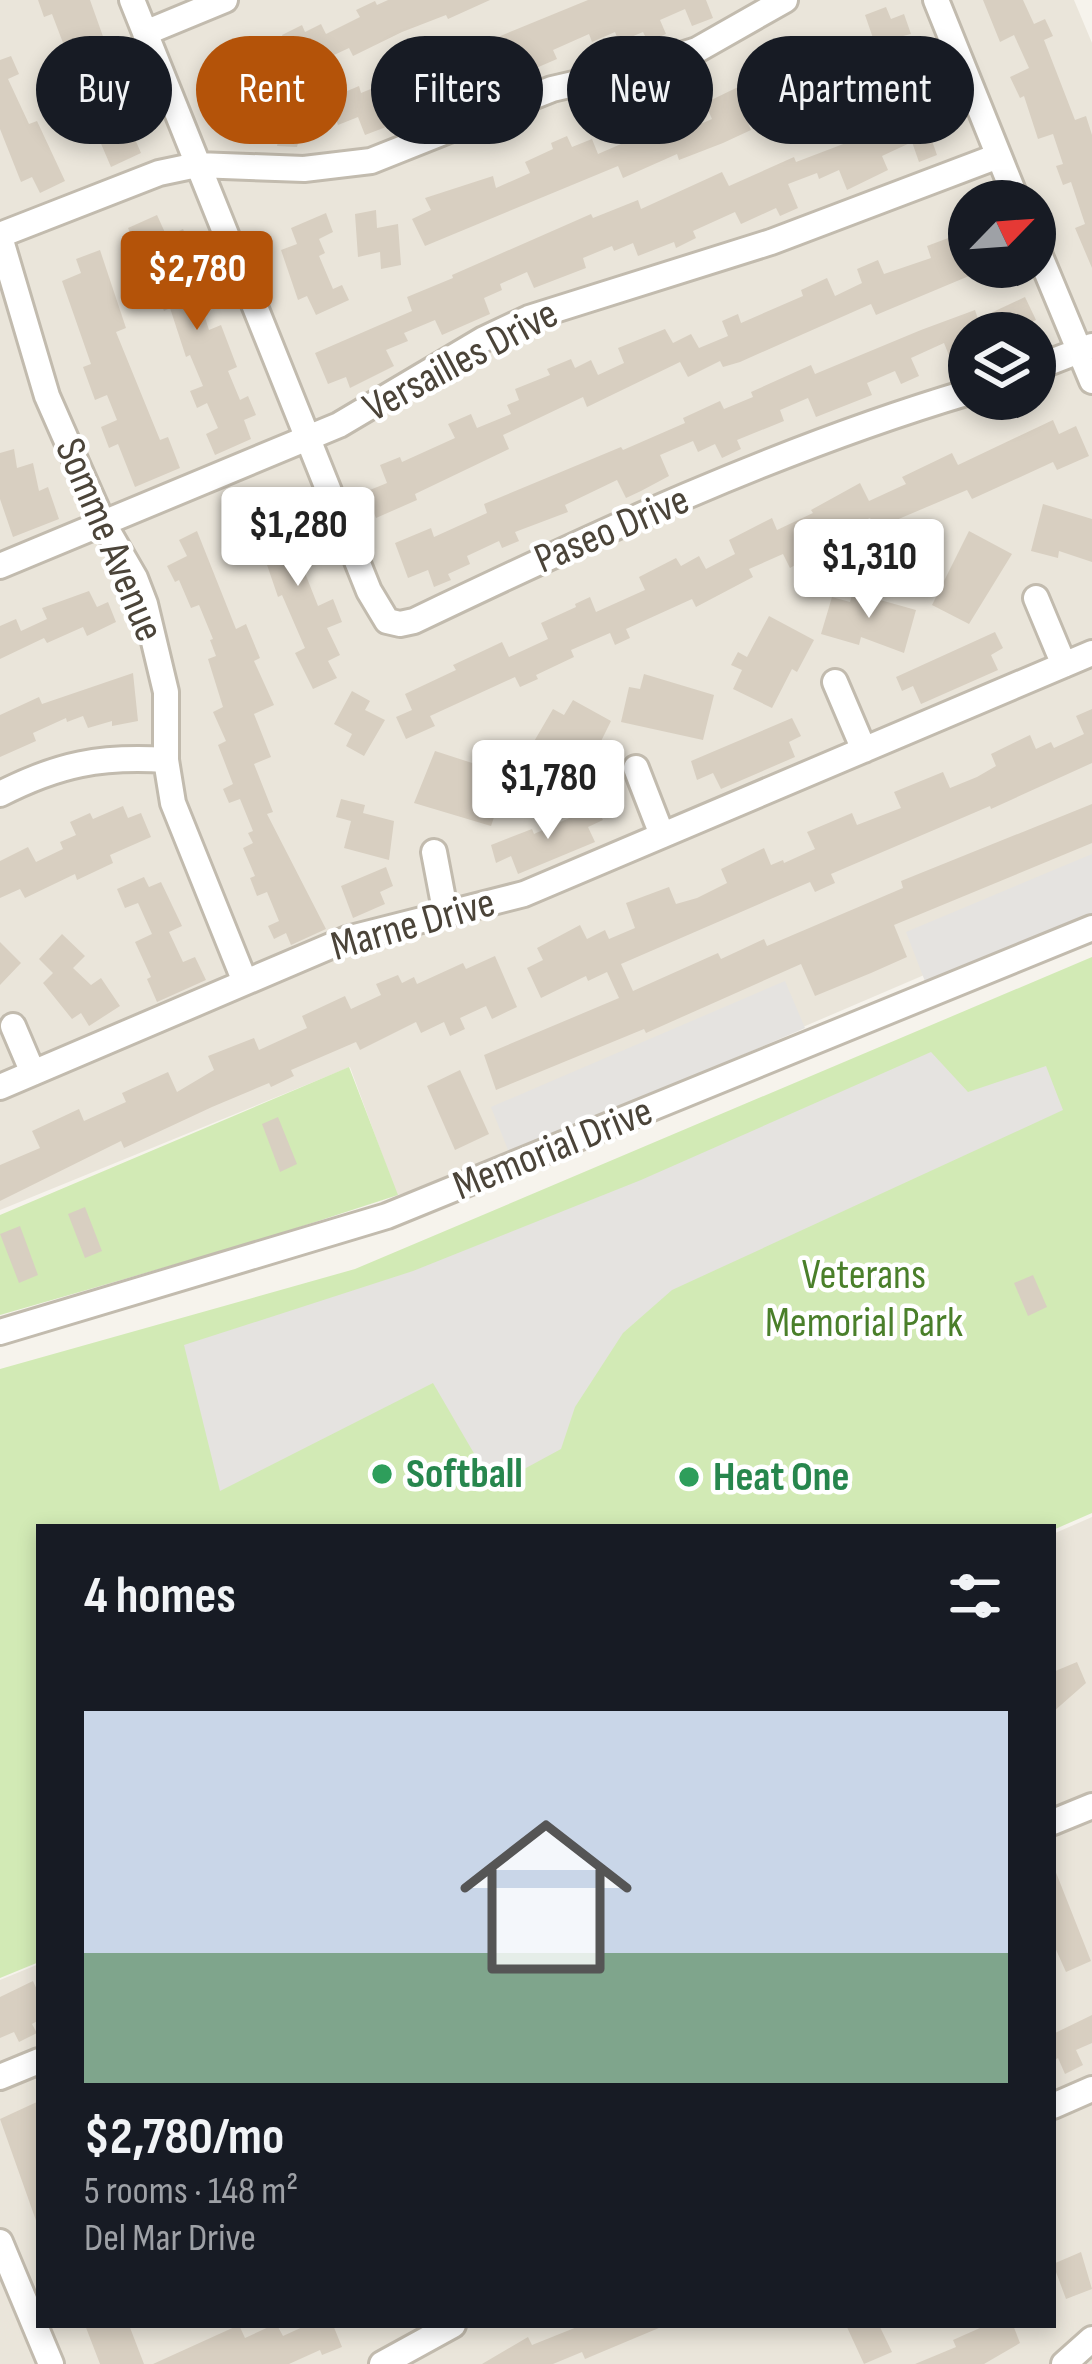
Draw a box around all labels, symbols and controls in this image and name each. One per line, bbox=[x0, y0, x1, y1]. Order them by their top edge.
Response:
chip: Buy bbox=[36, 36, 172, 144]
chip: Rent bbox=[196, 36, 347, 144]
chip: Filters bbox=[371, 36, 543, 144]
chip: New bbox=[567, 36, 713, 144]
chip: Apartment bbox=[737, 36, 974, 144]
north arrow bbox=[948, 180, 1056, 288]
map controls bbox=[948, 180, 1056, 420]
pin: $2,780 bbox=[99, 231, 295, 333]
text: $2,780 bbox=[148, 246, 246, 293]
street label: Versailles Drive bbox=[355, 289, 567, 433]
button: layers bbox=[948, 312, 1056, 420]
street label: Somme Avenue bbox=[43, 431, 175, 649]
street label: Paseo Drive bbox=[527, 475, 697, 585]
pin: $1,280 bbox=[200, 487, 396, 589]
text: $1,280 bbox=[248, 502, 348, 549]
pin: $1,310 bbox=[771, 519, 967, 621]
text: $1,310 bbox=[821, 534, 917, 581]
pin: $1,780 bbox=[450, 740, 646, 842]
text: $1,780 bbox=[499, 755, 597, 802]
street label: Marne Drive bbox=[325, 877, 501, 973]
street label: Memorial Drive bbox=[446, 1086, 660, 1212]
park label: Veterans Memorial Park bbox=[765, 1250, 963, 1349]
place label: Softball bbox=[406, 1449, 523, 1500]
place label: Heat One bbox=[713, 1452, 849, 1503]
marker: Softball bbox=[369, 1461, 395, 1487]
marker: Heat One bbox=[676, 1464, 702, 1490]
icon: filters bbox=[942, 1563, 1008, 1629]
text: 4 homes bbox=[84, 1566, 236, 1627]
icon: home bbox=[438, 1789, 654, 2005]
text: $2,780/mo bbox=[84, 2107, 284, 2168]
text: 5 rooms · 148 m² bbox=[84, 2168, 299, 2215]
text: Del Mar Drive bbox=[84, 2215, 256, 2262]

